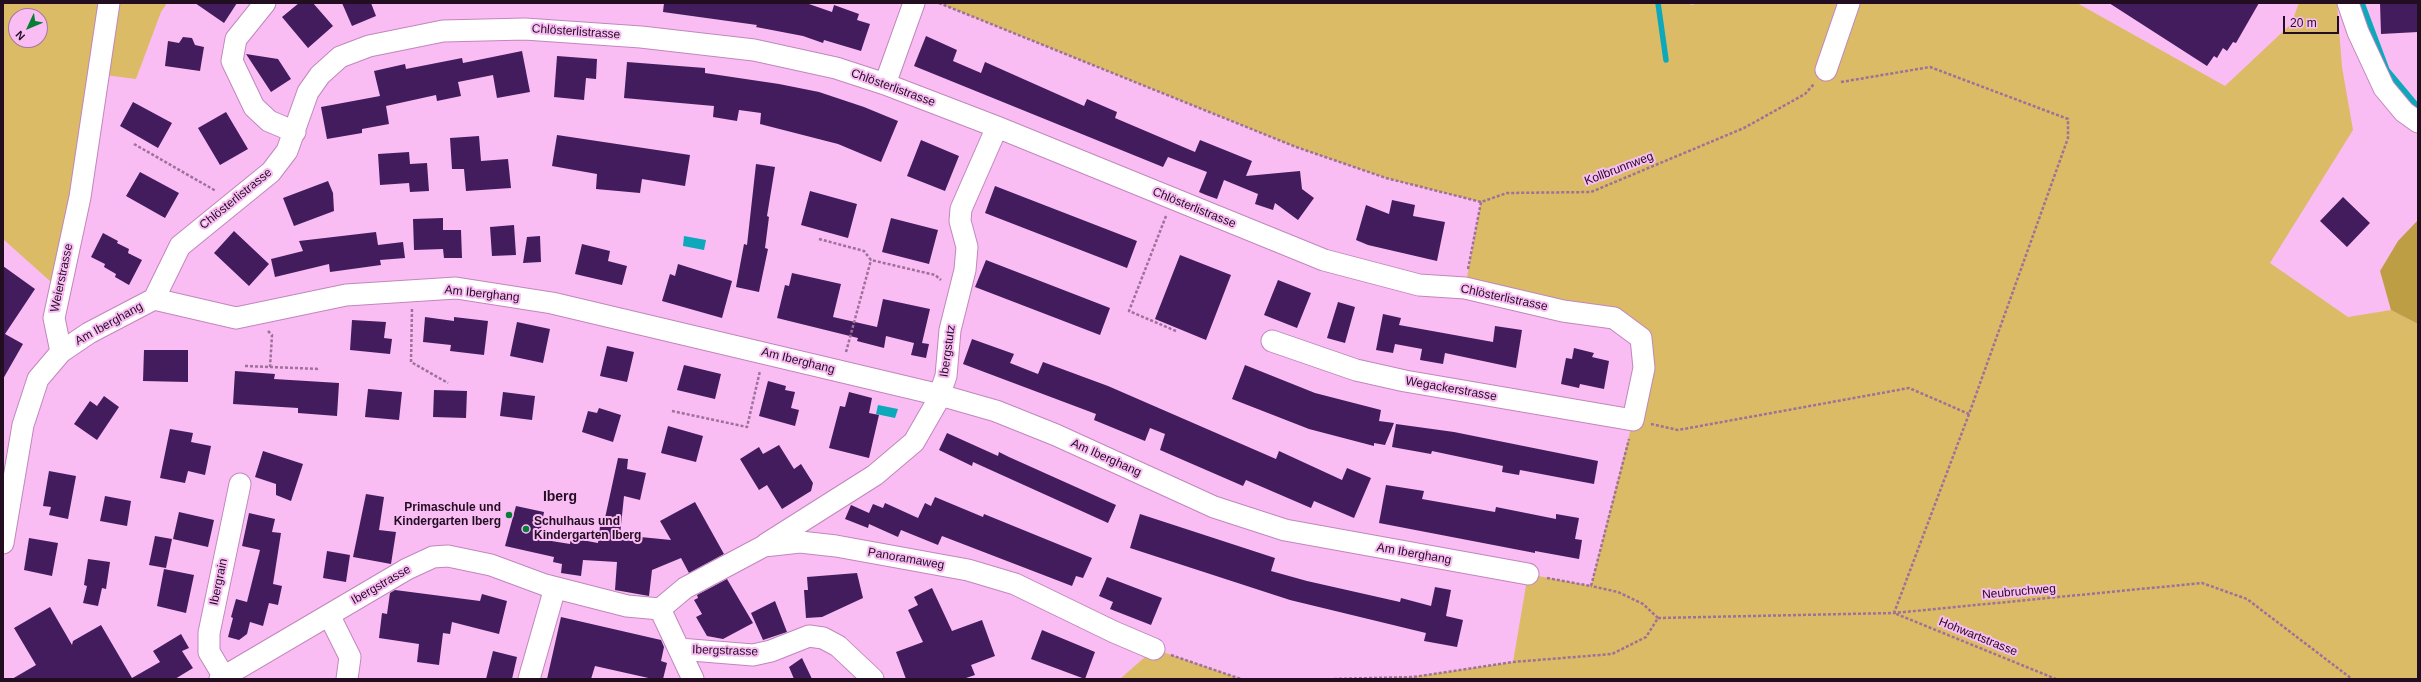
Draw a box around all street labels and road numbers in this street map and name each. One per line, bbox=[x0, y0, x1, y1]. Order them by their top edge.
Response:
street label: Chlösterlistrasse bbox=[531, 22, 621, 42]
street label: Chlösterlistrasse bbox=[849, 66, 937, 110]
street label: Kollbrunnweg bbox=[1582, 149, 1656, 189]
street label: Chlösterlistrasse bbox=[197, 165, 275, 233]
street label: Chlösterlistrasse bbox=[1150, 185, 1238, 231]
street label: Weierstrasse bbox=[48, 242, 76, 314]
street label: Chlösterlistrasse bbox=[1459, 282, 1549, 314]
street label: Am Iberghang bbox=[444, 283, 520, 305]
street label: Am Iberghang bbox=[73, 299, 145, 349]
street label: Ibergstutz bbox=[937, 324, 959, 378]
street label: Am Iberghang bbox=[760, 345, 836, 377]
street label: Wegackerstrasse bbox=[1404, 374, 1498, 404]
street label: Am Iberghang bbox=[1069, 436, 1143, 480]
street label: Am Iberghang bbox=[1376, 540, 1452, 568]
street label: Panoramaweg bbox=[867, 545, 945, 573]
street label: Ibergrain bbox=[207, 557, 231, 607]
street label: Ibergstrasse bbox=[349, 562, 413, 608]
street label: Neubruchweg bbox=[1981, 582, 2057, 602]
street label: Hohwartstrasse bbox=[1937, 615, 2019, 659]
street label: Ibergstrasse bbox=[692, 643, 758, 659]

